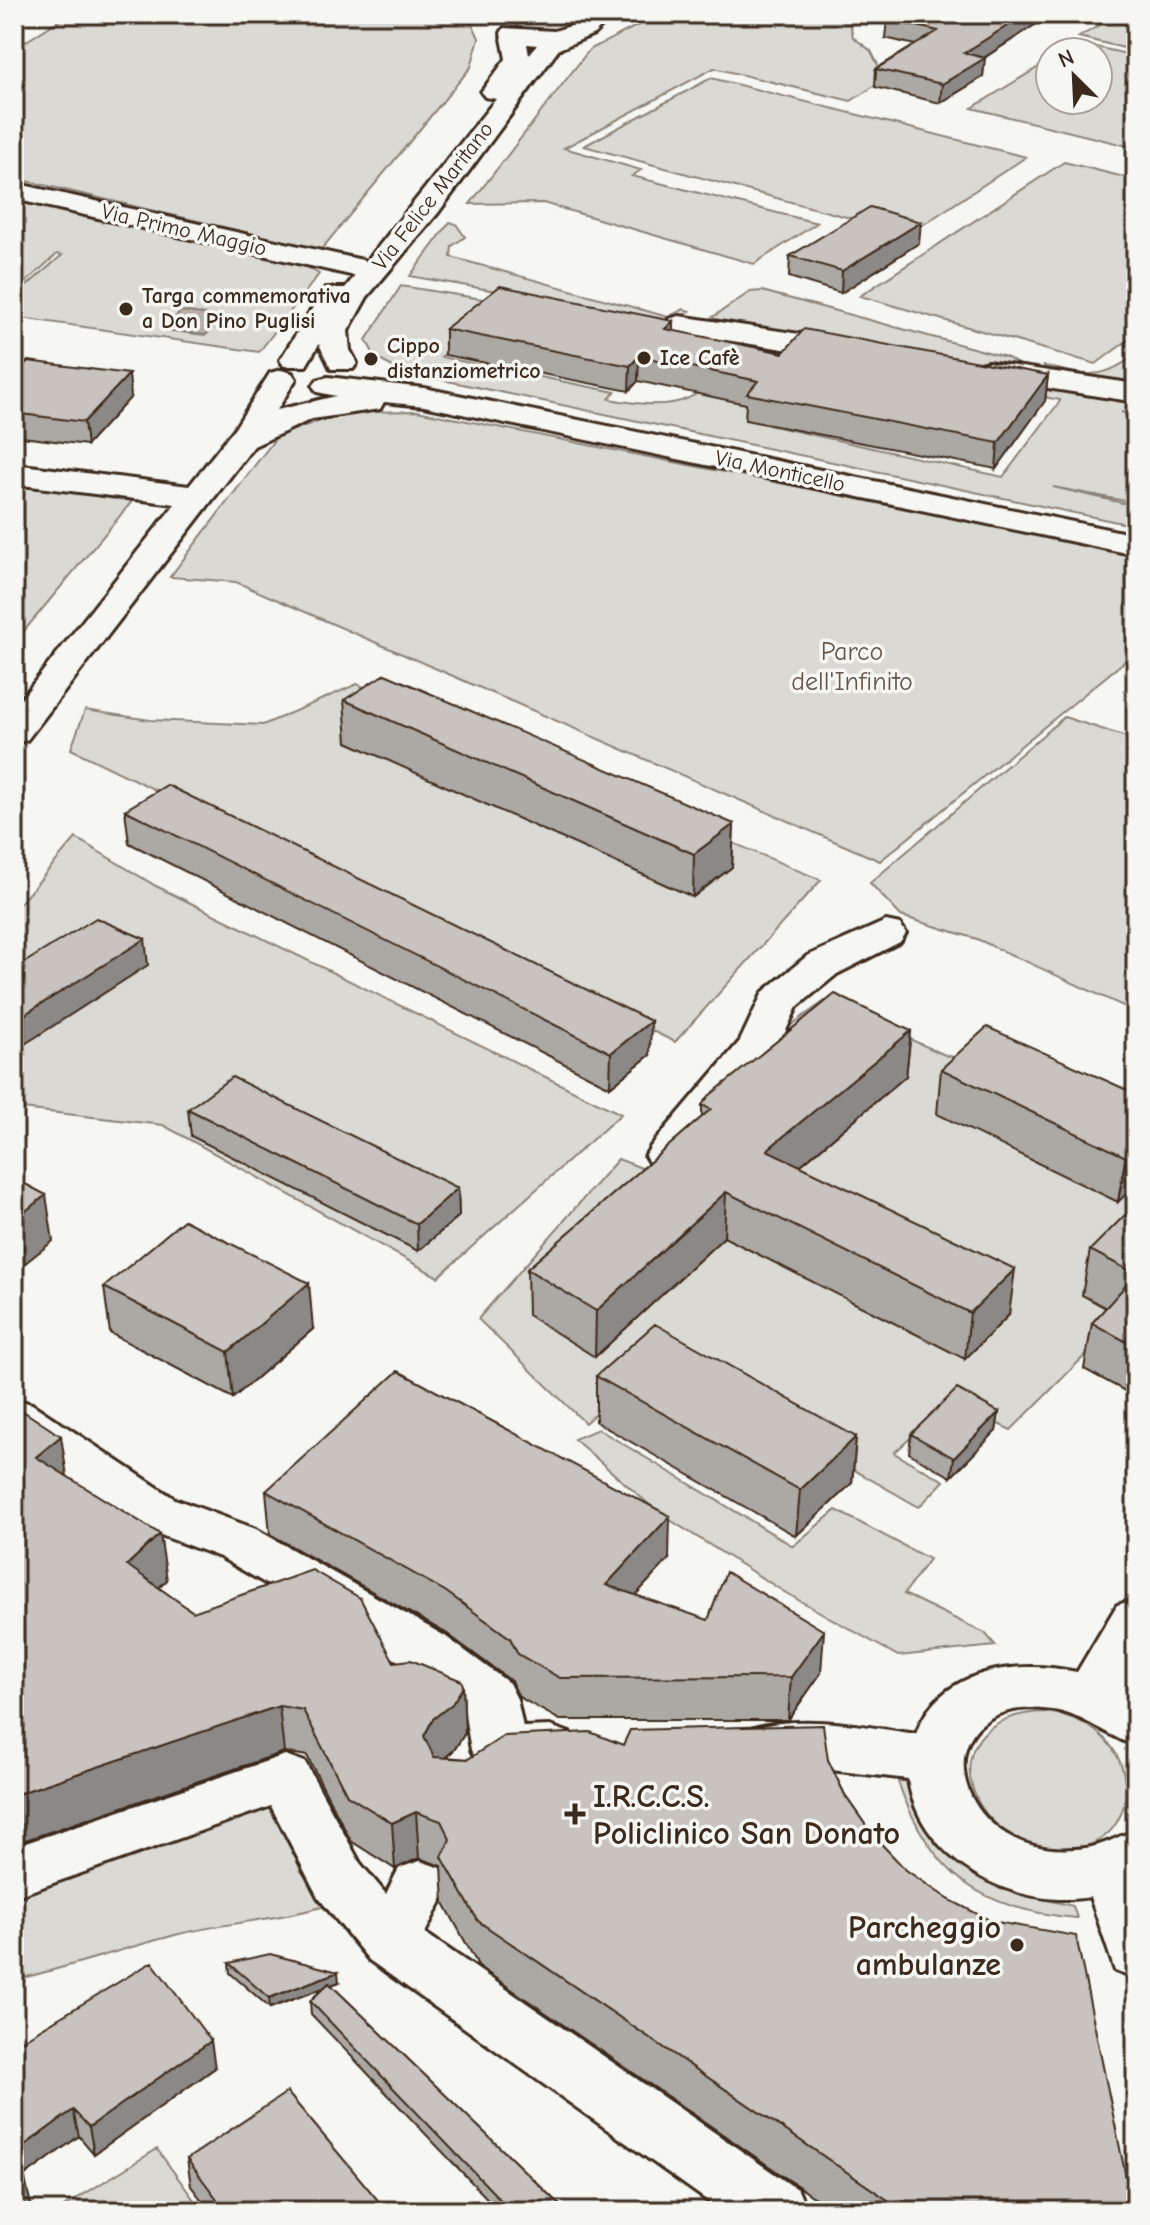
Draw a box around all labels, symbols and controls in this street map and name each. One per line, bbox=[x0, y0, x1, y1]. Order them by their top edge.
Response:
north arrow bbox=[1034, 36, 1114, 116]
text: N bbox=[1054, 44, 1078, 73]
street label: Via Felice Maritano bbox=[367, 117, 499, 275]
street label: Via Primo Maggio bbox=[99, 198, 269, 262]
place label: Targa commemorativa a Don Pino Puglisi bbox=[142, 283, 351, 334]
marker: Targa commemorativa a Don Pino Puglisi bbox=[117, 300, 135, 318]
place label: Cippo distanziometrico bbox=[387, 333, 541, 384]
place label: Ice Cafè bbox=[660, 345, 740, 371]
marker: Ice Cafè bbox=[635, 349, 653, 367]
marker: Cippo distanziometrico bbox=[362, 350, 380, 368]
street label: Via Monticello bbox=[713, 445, 847, 497]
park label: Parco dell'Infinito bbox=[791, 637, 913, 697]
place label: I.R.C.C.S. Policlinico San Donato bbox=[593, 1778, 900, 1852]
marker: I.R.C.C.S. Policlinico San Donato bbox=[564, 1803, 586, 1825]
place label: Parcheggio ambulanze bbox=[848, 1909, 1001, 1983]
marker: Parcheggio ambulanze bbox=[1008, 1936, 1026, 1954]

